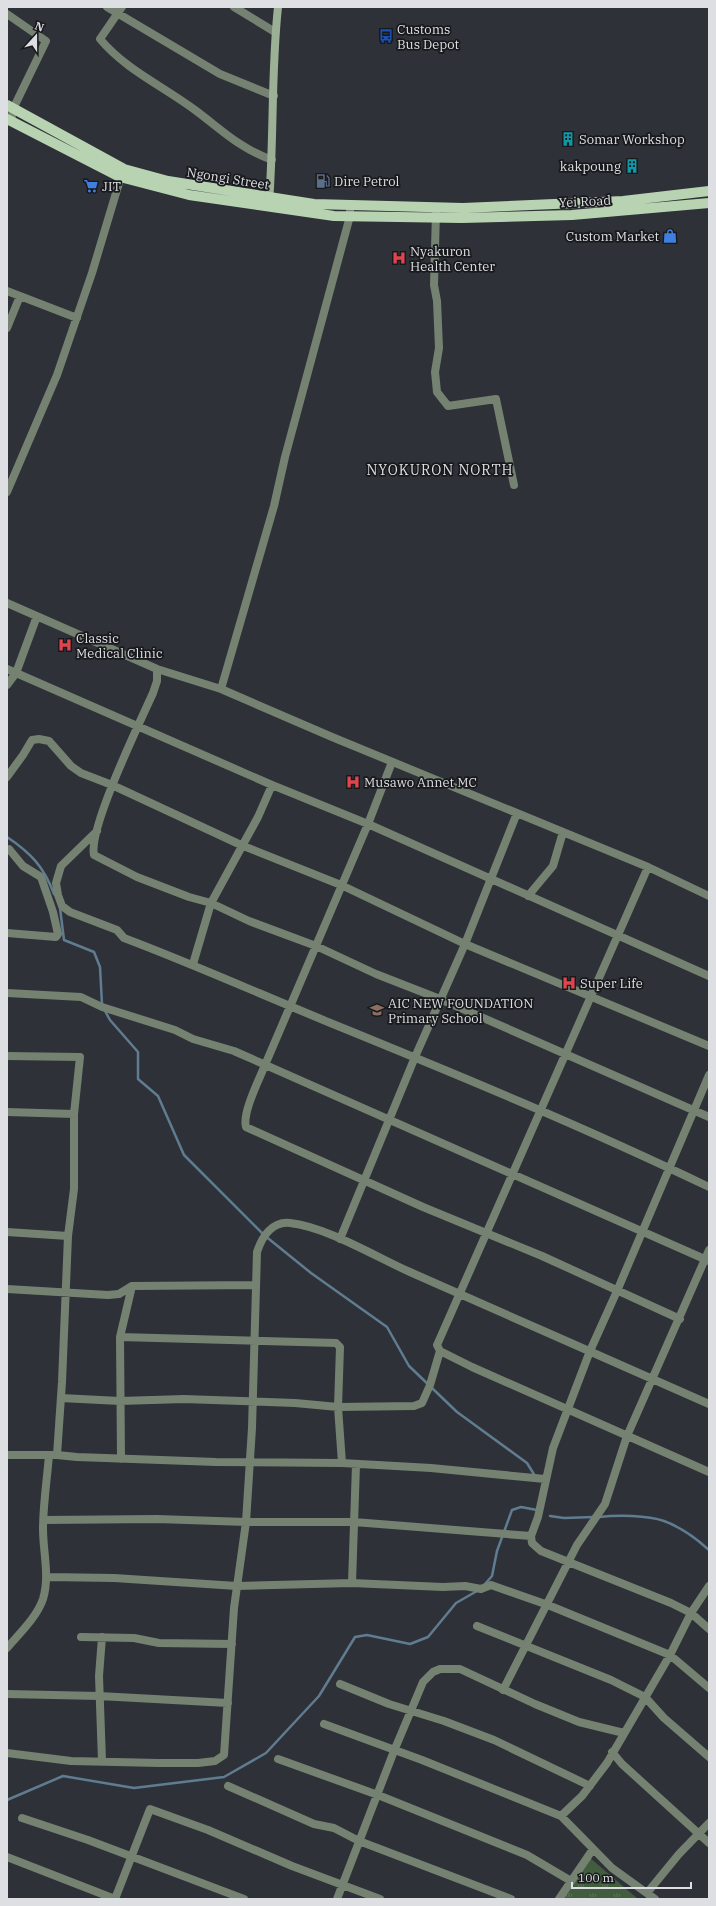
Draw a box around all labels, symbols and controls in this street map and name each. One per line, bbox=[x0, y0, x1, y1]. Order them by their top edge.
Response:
north arrow bbox=[16, 16, 56, 56]
text: N bbox=[33, 19, 46, 35]
place label: Customs Bus Depot bbox=[397, 21, 460, 53]
bus stop icon: Customs Bus Depot bbox=[378, 28, 394, 44]
building icon: Somar Workshop bbox=[560, 131, 576, 147]
place label: Somar Workshop bbox=[579, 131, 685, 148]
place label: kakpoung bbox=[560, 158, 621, 175]
building icon: kakpoung bbox=[624, 158, 640, 174]
street label: Ngongi Street bbox=[185, 164, 271, 193]
fuel station icon: Dire Petrol bbox=[315, 173, 331, 189]
place label: Dire Petrol bbox=[334, 173, 400, 190]
supermarket icon: JIT bbox=[83, 178, 99, 194]
place label: JIT bbox=[102, 178, 121, 195]
street label: Yei Road bbox=[558, 192, 612, 211]
place label: Custom Market bbox=[566, 228, 659, 245]
shop icon: Custom Market bbox=[662, 228, 678, 244]
place label: Nyakuron Health Center bbox=[410, 243, 495, 275]
hospital icon: Nyakuron Health Center bbox=[391, 250, 407, 266]
district label: NYOKURON NORTH bbox=[366, 461, 514, 479]
place label: Classic Medical Clinic bbox=[76, 630, 163, 662]
hospital icon: Classic Medical Clinic bbox=[57, 637, 73, 653]
hospital icon: Musawo Annet MC bbox=[345, 774, 361, 790]
place label: Musawo Annet MC bbox=[364, 774, 477, 791]
hospital icon: Super Life bbox=[561, 975, 577, 991]
place label: Super Life bbox=[580, 975, 643, 992]
place label: AIC NEW FOUNDATION Primary School bbox=[388, 995, 533, 1027]
school or university icon: AIC NEW FOUNDATION Primary School bbox=[369, 1002, 385, 1018]
scale bar bbox=[572, 1864, 691, 1890]
text: 100 m bbox=[578, 1870, 614, 1885]

